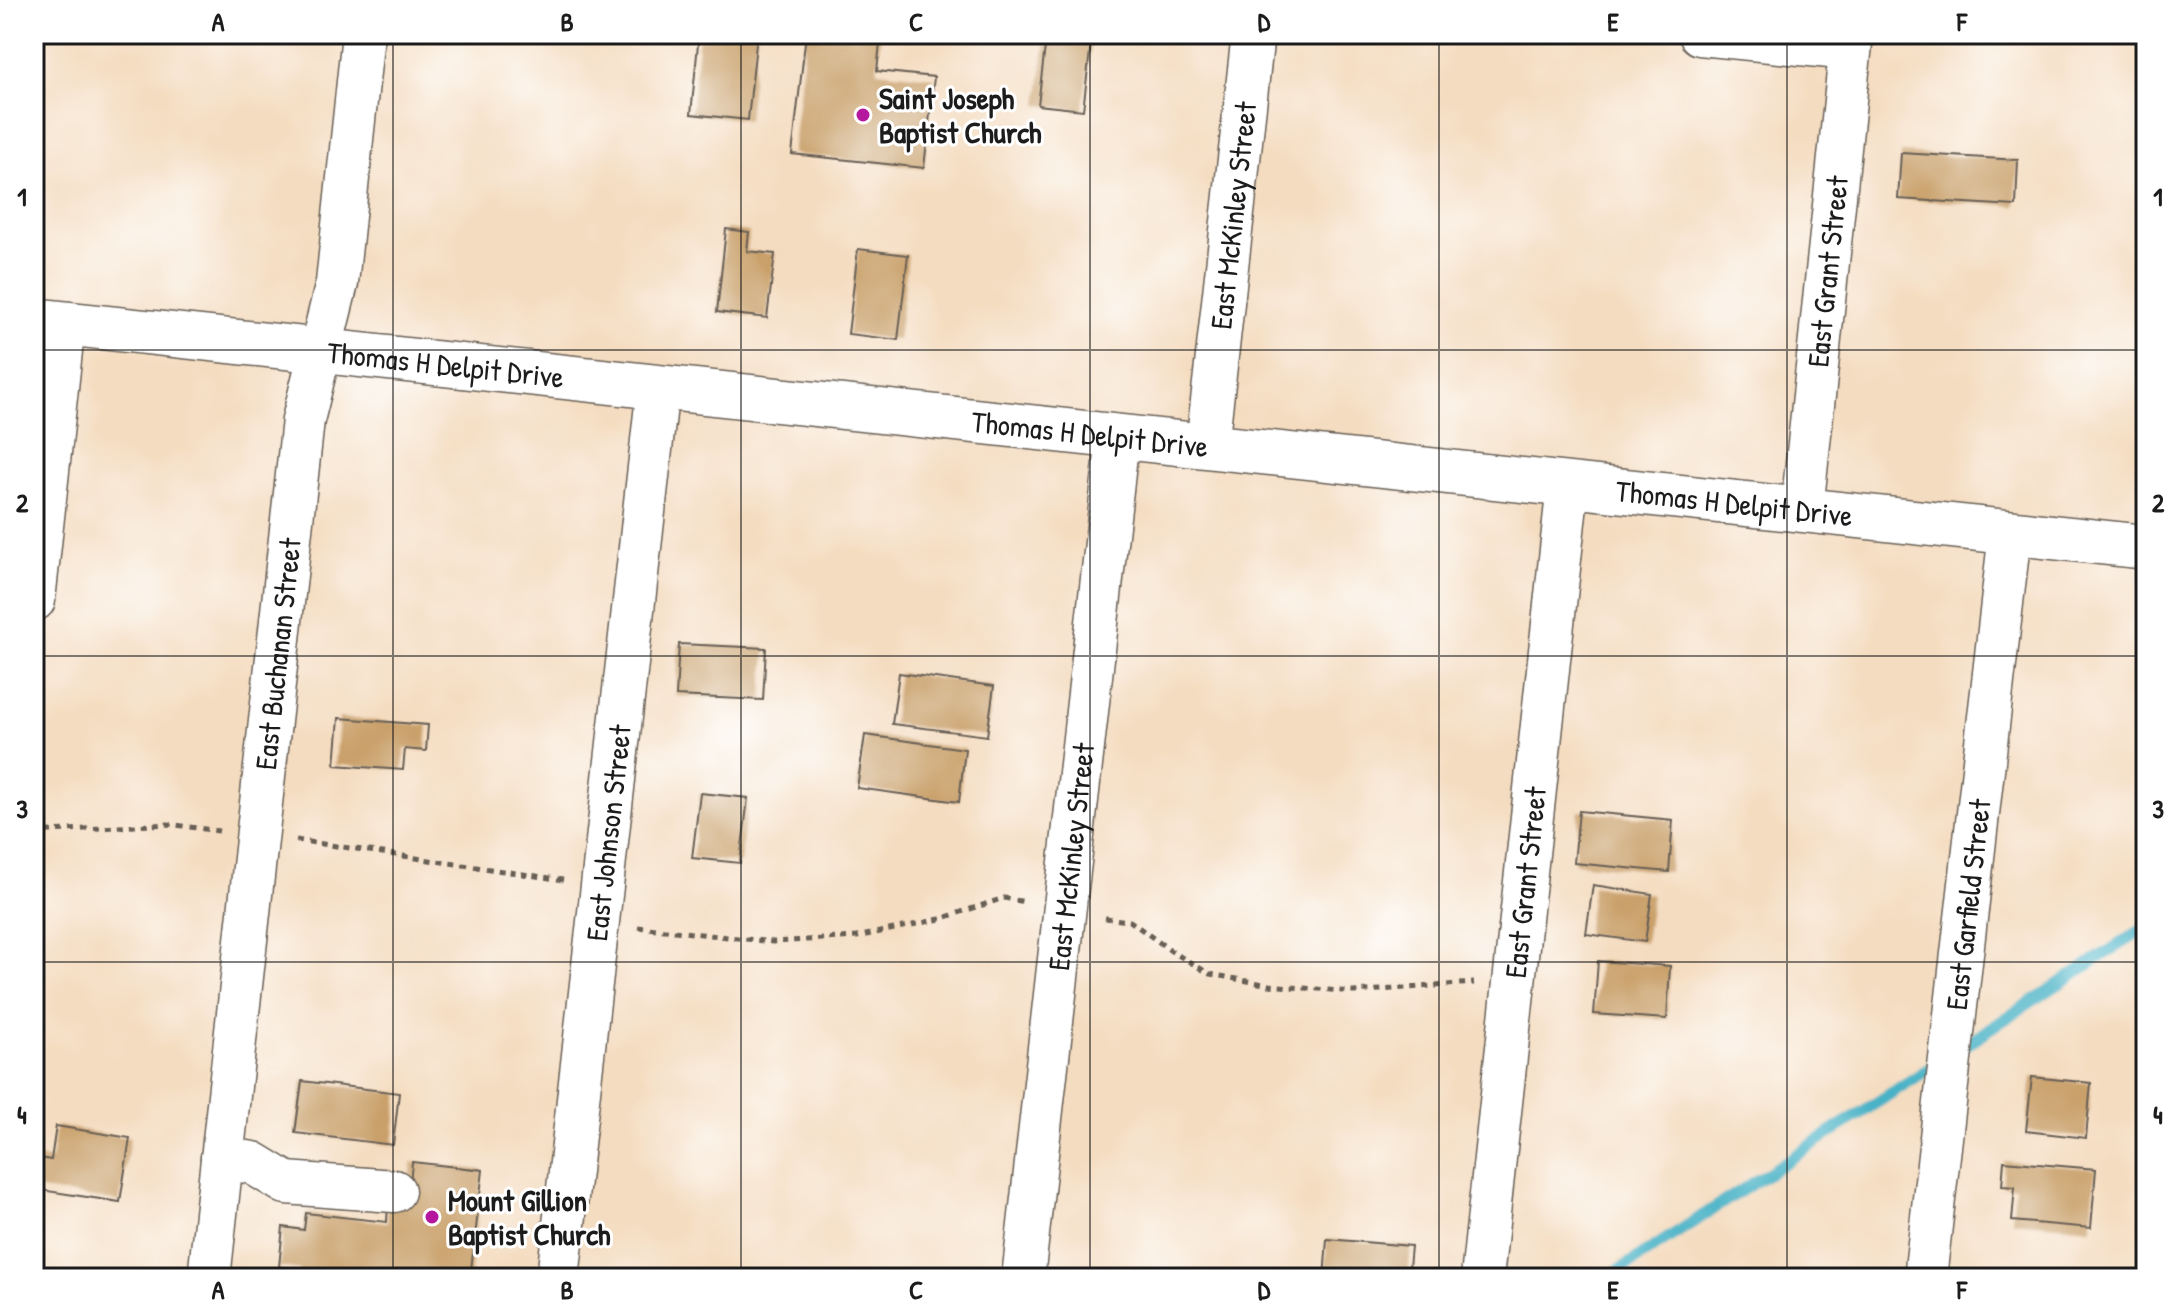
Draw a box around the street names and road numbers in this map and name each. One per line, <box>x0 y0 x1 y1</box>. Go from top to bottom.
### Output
street label: East McKinley Street <box>1200 99 1265 331</box>
street label: East Grant Street <box>1797 173 1857 369</box>
street label: Thomas H Delpit Drive <box>325 332 566 397</box>
street label: Thomas H Delpit Drive <box>970 401 1210 466</box>
street label: Thomas H Delpit Drive <box>1614 470 1855 535</box>
street label: East Buchanan Street <box>245 535 310 772</box>
street label: East Johnson Street <box>576 722 640 943</box>
street label: East McKinley Street <box>1038 740 1103 973</box>
street label: East Grant Street <box>1495 784 1555 980</box>
street label: East Garfield Street <box>1936 796 2000 1012</box>

